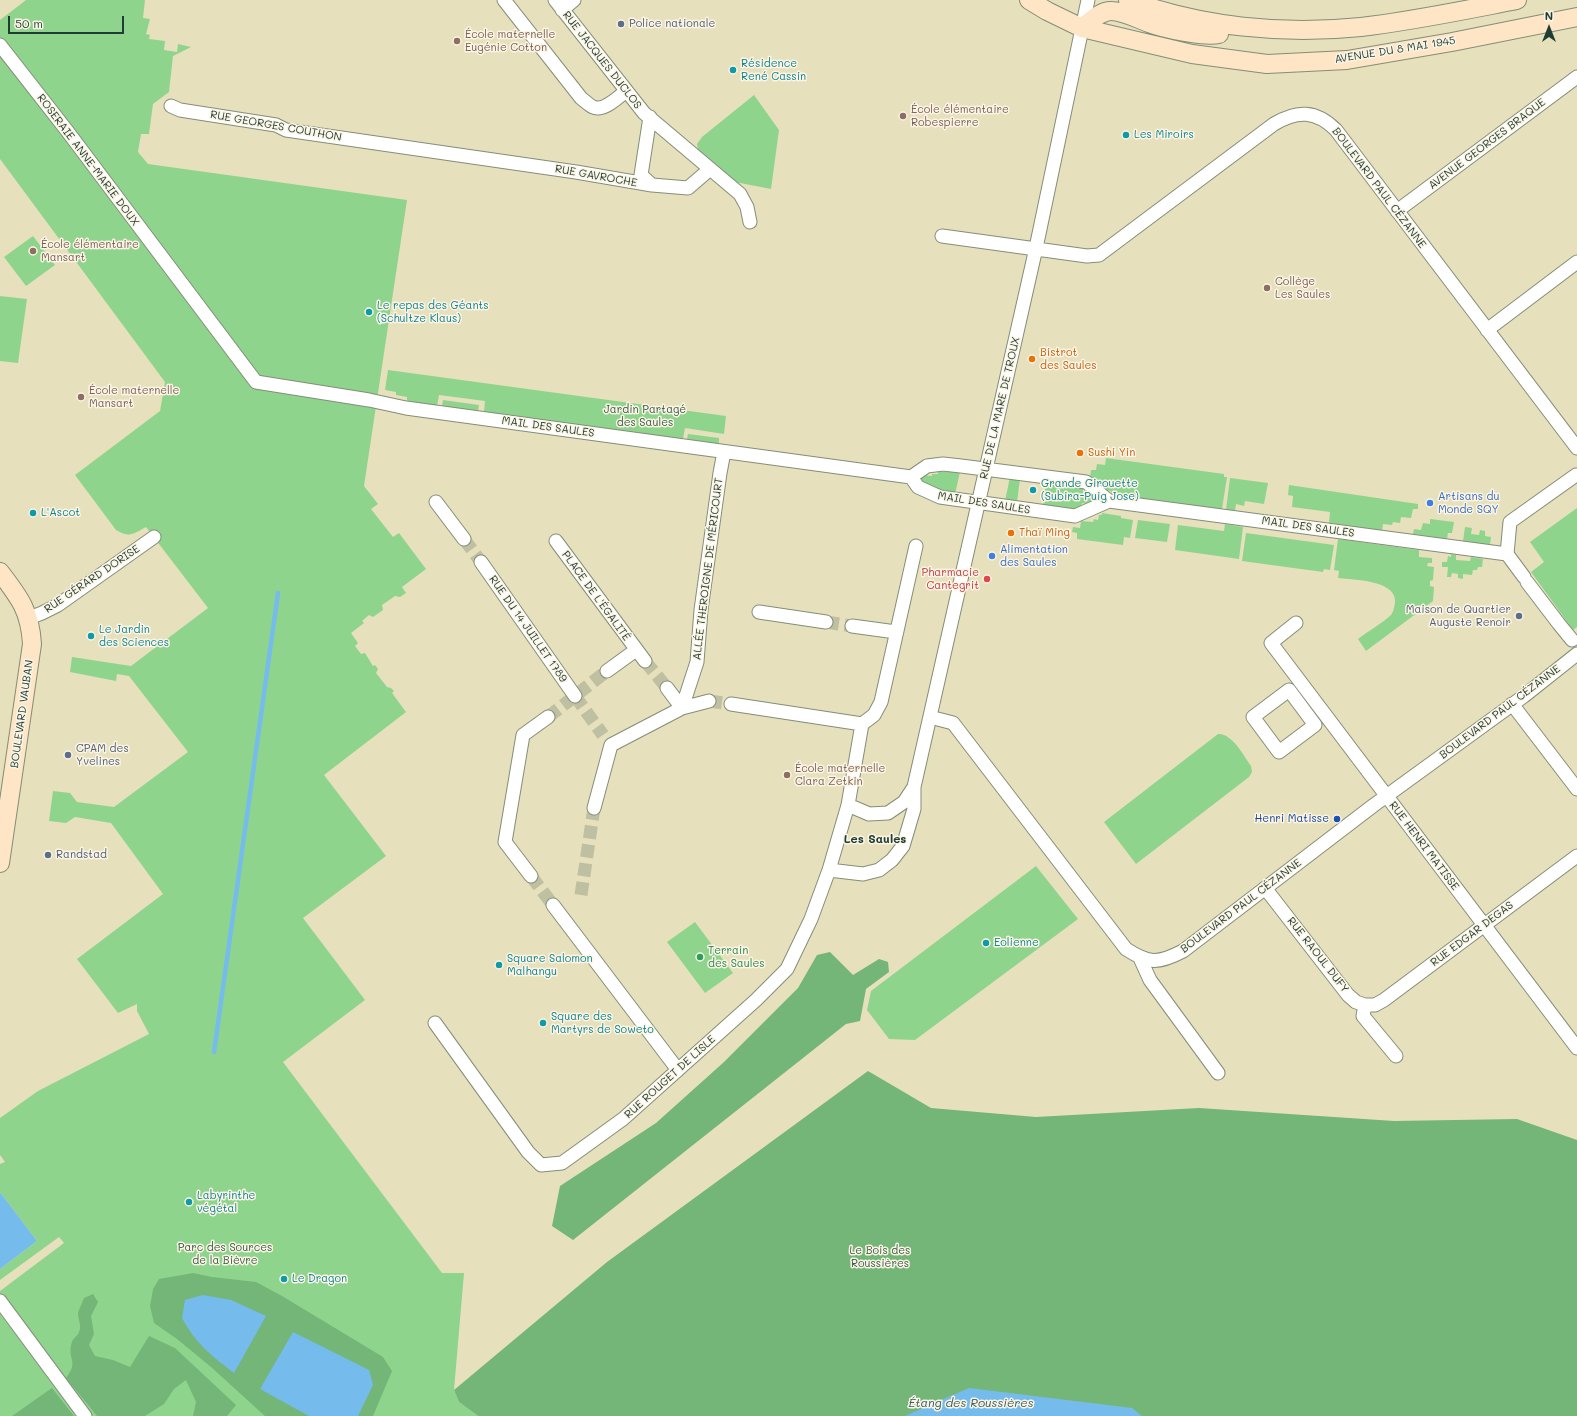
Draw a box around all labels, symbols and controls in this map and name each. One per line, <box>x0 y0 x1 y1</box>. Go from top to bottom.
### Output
scale bar <box>10 8 126 34</box>
street label: RUE JACQUES DUCLOS <box>560 8 644 112</box>
north arrow <box>1529 8 1569 48</box>
text: N <box>1545 8 1553 23</box>
text: 50 m <box>15 15 43 31</box>
place label: Police nationale <box>629 17 715 31</box>
marker: Police nationale <box>616 19 626 29</box>
place label: École maternelle Eugénie Cotton <box>465 28 555 54</box>
street label: AVENUE DU 8 MAI 1945 <box>1334 34 1456 66</box>
marker: École maternelle Eugénie Cotton <box>452 36 462 46</box>
place label: Résidence René Cassin <box>741 57 806 83</box>
marker: Résidence René Cassin <box>728 65 738 75</box>
street label: ROSERAIE ANNE-MARIE DOUX <box>34 92 142 228</box>
street label: AVENUE GEORGES BRAQUE <box>1426 96 1548 192</box>
place label: École élémentaire Robespierre <box>911 103 1009 129</box>
street label: RUE GEORGES COUTHON <box>209 108 343 144</box>
marker: École élémentaire Robespierre <box>898 111 908 121</box>
street label: BOULEVARD PAUL CÉZANNE <box>1329 125 1429 251</box>
place label: Les Miroirs <box>1134 128 1194 142</box>
marker: Les Miroirs <box>1121 130 1131 140</box>
street label: RUE GAVROCHE <box>554 162 638 190</box>
place label: École élémentaire Mansart <box>41 238 139 264</box>
marker: École élémentaire Mansart <box>28 246 38 256</box>
place label: Collège Les Saules <box>1275 275 1330 301</box>
marker: Collège Les Saules <box>1262 283 1272 293</box>
place label: Le repas des Géants (Schultze Klaus) <box>377 299 489 325</box>
marker: Le repas des Géants (Schultze Klaus) <box>364 307 374 317</box>
street label: RUE DE LA MARE DE TROUX <box>977 336 1023 480</box>
place label: Bistrot des Saules <box>1040 346 1097 372</box>
marker: Bistrot des Saules <box>1027 354 1037 364</box>
place label: École maternelle Mansart <box>89 384 179 410</box>
marker: École maternelle Mansart <box>76 392 86 402</box>
park label: Jardin Partagé des Saules <box>604 403 686 429</box>
street label: MAIL DES SAULES <box>501 414 595 440</box>
place label: Sushi Yin <box>1088 446 1135 460</box>
marker: Sushi Yin <box>1075 448 1085 458</box>
street label: ALLÉE THEROIGNE DE MÉRICOURT <box>690 477 726 661</box>
place label: Grande Girouette (Subira-Puig Jose) <box>1041 477 1139 503</box>
marker: Grande Girouette (Subira-Puig Jose) <box>1028 485 1038 495</box>
street label: MAIL DES SAULES <box>937 489 1031 517</box>
place label: Artisans du Monde SQY <box>1438 490 1499 516</box>
marker: Artisans du Monde SQY <box>1425 498 1435 508</box>
place label: L'Ascot <box>41 506 80 520</box>
marker: L'Ascot <box>28 508 38 518</box>
street label: MAIL DES SAULES <box>1261 514 1355 540</box>
place label: Thaï Ming <box>1019 526 1070 540</box>
marker: Thaï Ming <box>1006 528 1016 538</box>
street label: RUE GÉRARD DORISE <box>42 542 142 616</box>
place label: Alimentation des Saules <box>1000 543 1068 569</box>
street label: PLACE DE L'ÉGALITÉ <box>559 549 633 643</box>
marker: Alimentation des Saules <box>987 551 997 561</box>
place label: Pharmacie Cantegrit <box>921 566 979 592</box>
street label: RUE DU 14 JUILLET 1789 <box>486 573 570 685</box>
marker: Pharmacie Cantegrit <box>982 574 992 584</box>
place label: Maison de Quartier Auguste Renoir <box>1406 603 1511 629</box>
marker: Maison de Quartier Auguste Renoir <box>1514 611 1524 621</box>
place label: Le Jardin des Sciences <box>99 623 169 649</box>
marker: Le Jardin des Sciences <box>86 631 96 641</box>
street label: BOULEVARD VAUBAN <box>8 659 36 769</box>
street label: BOULEVARD PAUL CÉZANNE <box>1437 662 1563 762</box>
place label: CPAM des Yvelines <box>76 742 129 768</box>
marker: CPAM des Yvelines <box>63 750 73 760</box>
place label: École maternelle Clara Zetkin <box>795 762 885 788</box>
marker: École maternelle Clara Zetkin <box>782 770 792 780</box>
street label: RUE HENRI MATISSE <box>1386 799 1462 893</box>
place label: Henri Matisse <box>1255 812 1329 826</box>
marker: Henri Matisse <box>1332 814 1342 824</box>
district label: Les Saules <box>844 832 906 846</box>
place label: Randstad <box>56 848 107 862</box>
marker: Randstad <box>43 850 53 860</box>
street label: BOULEVARD PAUL CÉZANNE <box>1178 856 1304 956</box>
street label: RUE EDGAR DEGAS <box>1428 899 1516 969</box>
street label: RUE RAOUL DUFY <box>1284 915 1352 995</box>
place label: Eolienne <box>994 936 1039 950</box>
marker: Eolienne <box>981 938 991 948</box>
place label: Terrain des Saules <box>708 944 765 970</box>
place label: Square Salomon Malhangu <box>507 952 593 978</box>
marker: Terrain des Saules <box>695 952 705 962</box>
marker: Square Salomon Malhangu <box>494 960 504 970</box>
place label: Square des Martyrs de Soweto <box>551 1010 654 1036</box>
marker: Square des Martyrs de Soweto <box>538 1018 548 1028</box>
street label: RUE ROUGET DE LISLE <box>622 1033 718 1121</box>
place label: Labyrinthe végétal <box>197 1189 255 1215</box>
marker: Labyrinthe végétal <box>184 1197 194 1207</box>
park label: Parc des Sources de la Bièvre <box>178 1241 272 1267</box>
park label: Le Bois des Roussières <box>850 1244 910 1270</box>
place label: Le Dragon <box>292 1272 347 1286</box>
marker: Le Dragon <box>279 1274 289 1284</box>
water label: Étang des Roussières <box>908 1396 1034 1410</box>

